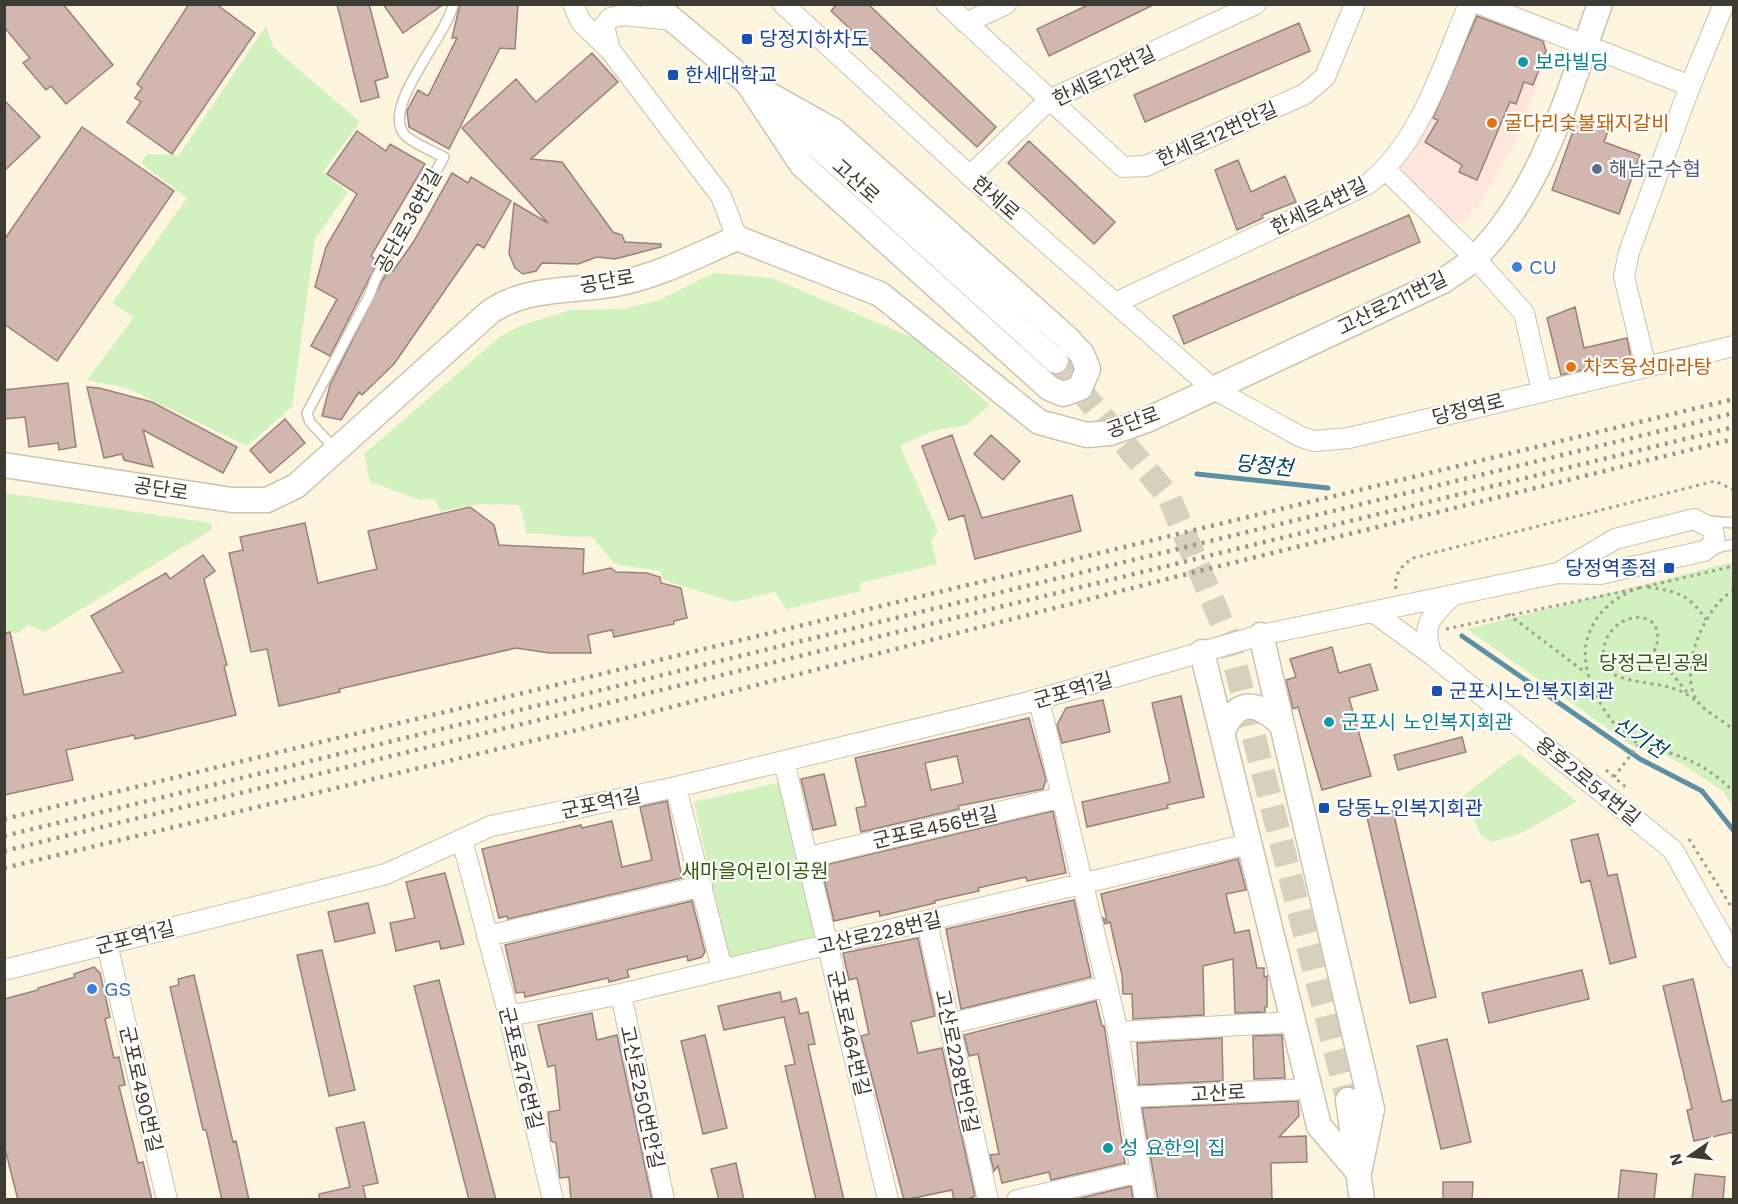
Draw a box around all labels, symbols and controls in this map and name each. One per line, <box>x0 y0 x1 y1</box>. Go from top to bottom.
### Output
place label: 당정지하차도 <box>759 27 869 51</box>
marker: 당정지하차도 <box>740 32 754 46</box>
street label: 한세로12번길 <box>1049 41 1159 111</box>
place label: 보라빌딩 <box>1535 50 1609 74</box>
marker: 보라빌딩 <box>1516 55 1530 69</box>
place label: 한세대학교 <box>685 63 777 87</box>
marker: 한세대학교 <box>666 68 680 82</box>
street label: 한세로12번안길 <box>1153 97 1281 171</box>
place label: 굴다리숯불돼지갈비 <box>1504 111 1670 135</box>
marker: 굴다리숯불돼지갈비 <box>1485 116 1499 130</box>
street label: 고산로 <box>827 154 885 208</box>
place label: 해남군수협 <box>1609 157 1701 181</box>
marker: 해남군수협 <box>1590 162 1604 176</box>
street label: 공단로36번길 <box>369 165 447 277</box>
street label: 한세로 <box>967 171 1025 225</box>
street label: 한세로4번길 <box>1267 172 1371 240</box>
place label: CU <box>1529 255 1557 279</box>
marker: CU <box>1510 260 1524 274</box>
street label: 공단로 <box>578 264 636 298</box>
street label: 고산로211번길 <box>1333 266 1451 340</box>
place label: 차즈융성마라탕 <box>1583 355 1712 379</box>
marker: 차즈융성마라탕 <box>1564 360 1578 374</box>
street label: 당정역로 <box>1429 388 1507 430</box>
street label: 공단로 <box>1103 401 1163 443</box>
water label: 당정천 <box>1234 450 1297 481</box>
street label: 공단로 <box>132 473 190 505</box>
place label: 당정역종점 <box>1565 556 1657 580</box>
marker: 당정역종점 <box>1662 561 1676 575</box>
park label: 당정근린공원 <box>1599 651 1709 675</box>
street label: 군포역1길 <box>1031 667 1115 713</box>
place label: 군포시노인복지회관 <box>1449 679 1615 703</box>
marker: 군포시노인복지회관 <box>1430 684 1444 698</box>
place label: 군포시 노인복지회관 <box>1341 710 1513 734</box>
water label: 신기천 <box>1609 711 1673 764</box>
marker: 군포시 노인복지회관 <box>1322 715 1336 729</box>
street label: 용호2로54번길 <box>1531 732 1645 830</box>
street label: 군포역1길 <box>559 783 643 823</box>
place label: 당동노인복지회관 <box>1336 796 1483 820</box>
street label: 군포로456번길 <box>870 801 1000 853</box>
marker: 당동노인복지회관 <box>1317 801 1331 815</box>
park label: 새마을어린이공원 <box>681 859 829 883</box>
street label: 고산로228번길 <box>814 907 944 959</box>
street label: 군포역1길 <box>93 916 177 958</box>
street label: 군포로464번길 <box>823 968 875 1098</box>
place label: GS <box>104 977 131 1001</box>
marker: GS <box>85 982 99 996</box>
street label: 고산로228번안길 <box>930 987 984 1135</box>
street label: 군포로476번길 <box>494 1004 548 1132</box>
street label: 군포로490번길 <box>115 1023 167 1155</box>
street label: 고산로250번안길 <box>615 1023 669 1171</box>
street label: 고산로 <box>1190 1080 1246 1106</box>
north arrow <box>1660 1126 1720 1186</box>
place label: 성 요한의 집 <box>1120 1136 1226 1160</box>
marker: 성 요한의 집 <box>1101 1141 1115 1155</box>
text: N <box>1665 1151 1687 1168</box>

